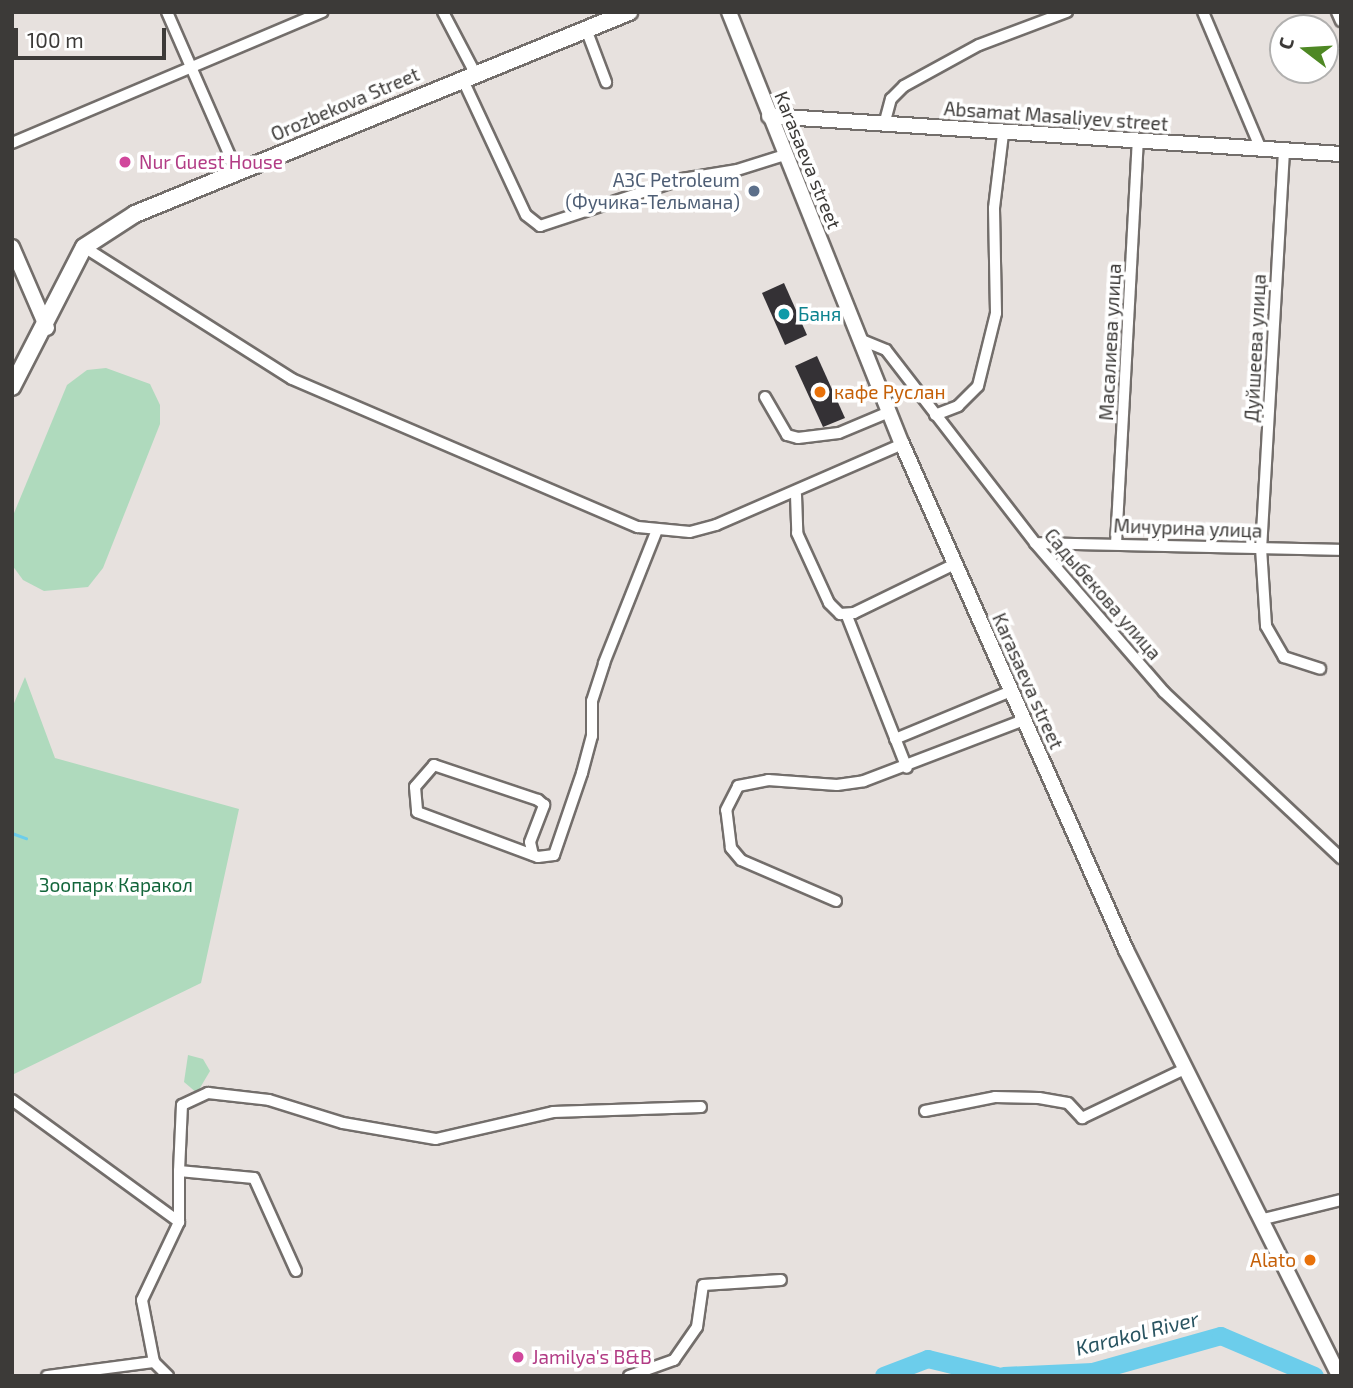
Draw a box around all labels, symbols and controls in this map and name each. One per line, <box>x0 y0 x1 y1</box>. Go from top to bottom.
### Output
scale bar <box>18 14 170 58</box>
north arrow <box>1269 14 1339 84</box>
text: 100 m <box>27 27 84 52</box>
text: С <box>1273 35 1298 52</box>
street label: Orozbekova Street <box>267 62 423 146</box>
street label: Karasaeva street <box>770 88 846 232</box>
street label: Absamat Masaliyev street <box>943 97 1169 135</box>
place label: Nur Guest House <box>139 151 283 173</box>
marker: Nur Guest House <box>117 154 133 170</box>
place label: АЗС Petroleum (Фучика-Тельмана) <box>565 169 740 213</box>
marker: АЗС Petroleum (Фучика-Тельмана) <box>746 183 762 199</box>
street label: Масалиева улица <box>1094 263 1126 421</box>
street label: Дуйшеева улица <box>1240 273 1270 423</box>
place label: Баня <box>798 303 841 325</box>
marker: Баня <box>776 306 792 322</box>
place label: кафе Руслан <box>834 381 946 403</box>
marker: кафе Руслан <box>812 384 828 400</box>
street label: Мичурина улица <box>1113 514 1263 542</box>
street label: Садыбекова улица <box>1040 524 1166 664</box>
street label: Karasaeva street <box>988 609 1068 753</box>
park label: Зоопарк Каракол <box>39 874 193 896</box>
place label: Alato <box>1250 1249 1296 1271</box>
marker: Alato <box>1302 1252 1318 1268</box>
water label: Karakol River <box>1072 1305 1202 1361</box>
place label: Jamilya's B&B <box>532 1346 652 1368</box>
marker: Jamilya's B&B <box>510 1349 526 1365</box>

